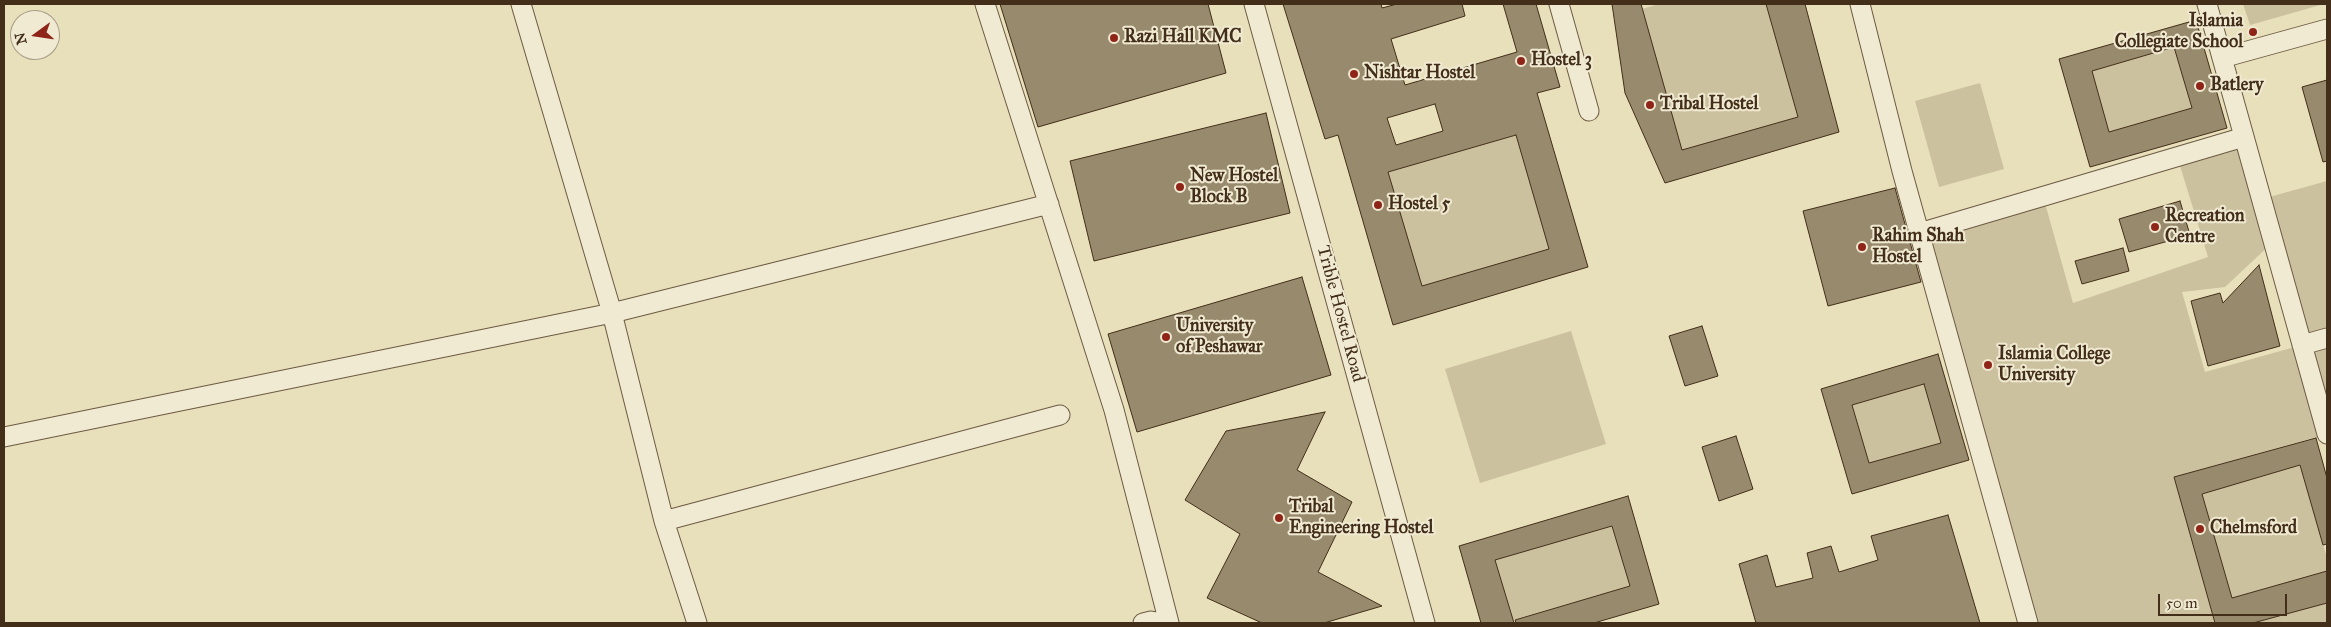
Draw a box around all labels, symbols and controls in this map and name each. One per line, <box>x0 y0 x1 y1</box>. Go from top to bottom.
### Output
north arrow <box>10 10 60 60</box>
place label: Islamia Collegiate School <box>2115 11 2243 54</box>
marker: Islamia Collegiate School <box>2247 26 2259 38</box>
place label: Razi Hall KMC <box>1124 27 1242 49</box>
text: N <box>11 31 31 46</box>
marker: Razi Hall KMC <box>1108 32 1120 44</box>
place label: Hostel 3 <box>1531 50 1592 72</box>
marker: Hostel 3 <box>1515 55 1527 67</box>
place label: Nishtar Hostel <box>1364 63 1475 85</box>
marker: Nishtar Hostel <box>1348 68 1360 80</box>
place label: Batlery <box>2210 75 2263 97</box>
marker: Batlery <box>2194 80 2206 92</box>
place label: Tribal Hostel <box>1660 94 1758 116</box>
marker: Tribal Hostel <box>1644 99 1656 111</box>
place label: New Hostel Block B <box>1190 166 1278 208</box>
marker: New Hostel Block B <box>1174 181 1186 193</box>
place label: Hostel 5 <box>1388 194 1450 216</box>
marker: Hostel 5 <box>1372 199 1384 211</box>
place label: Recreation Centre <box>2165 206 2245 248</box>
marker: Recreation Centre <box>2149 221 2161 233</box>
place label: Rahim Shah Hostel <box>1872 226 1964 268</box>
marker: Rahim Shah Hostel <box>1856 241 1868 253</box>
street label: Trible Hostel Road <box>1311 243 1369 385</box>
place label: University of Peshawar <box>1176 316 1263 358</box>
marker: University of Peshawar <box>1160 331 1172 343</box>
place label: Islamia College University <box>1998 344 2111 386</box>
marker: Islamia College University <box>1982 359 1994 371</box>
place label: Tribal Engineering Hostel <box>1289 497 1433 540</box>
marker: Tribal Engineering Hostel <box>1273 512 1285 524</box>
place label: Chelmsford <box>2210 518 2297 540</box>
marker: Chelmsford <box>2194 523 2206 535</box>
scale bar <box>2161 584 2290 616</box>
text: 50 m <box>2166 594 2198 612</box>

